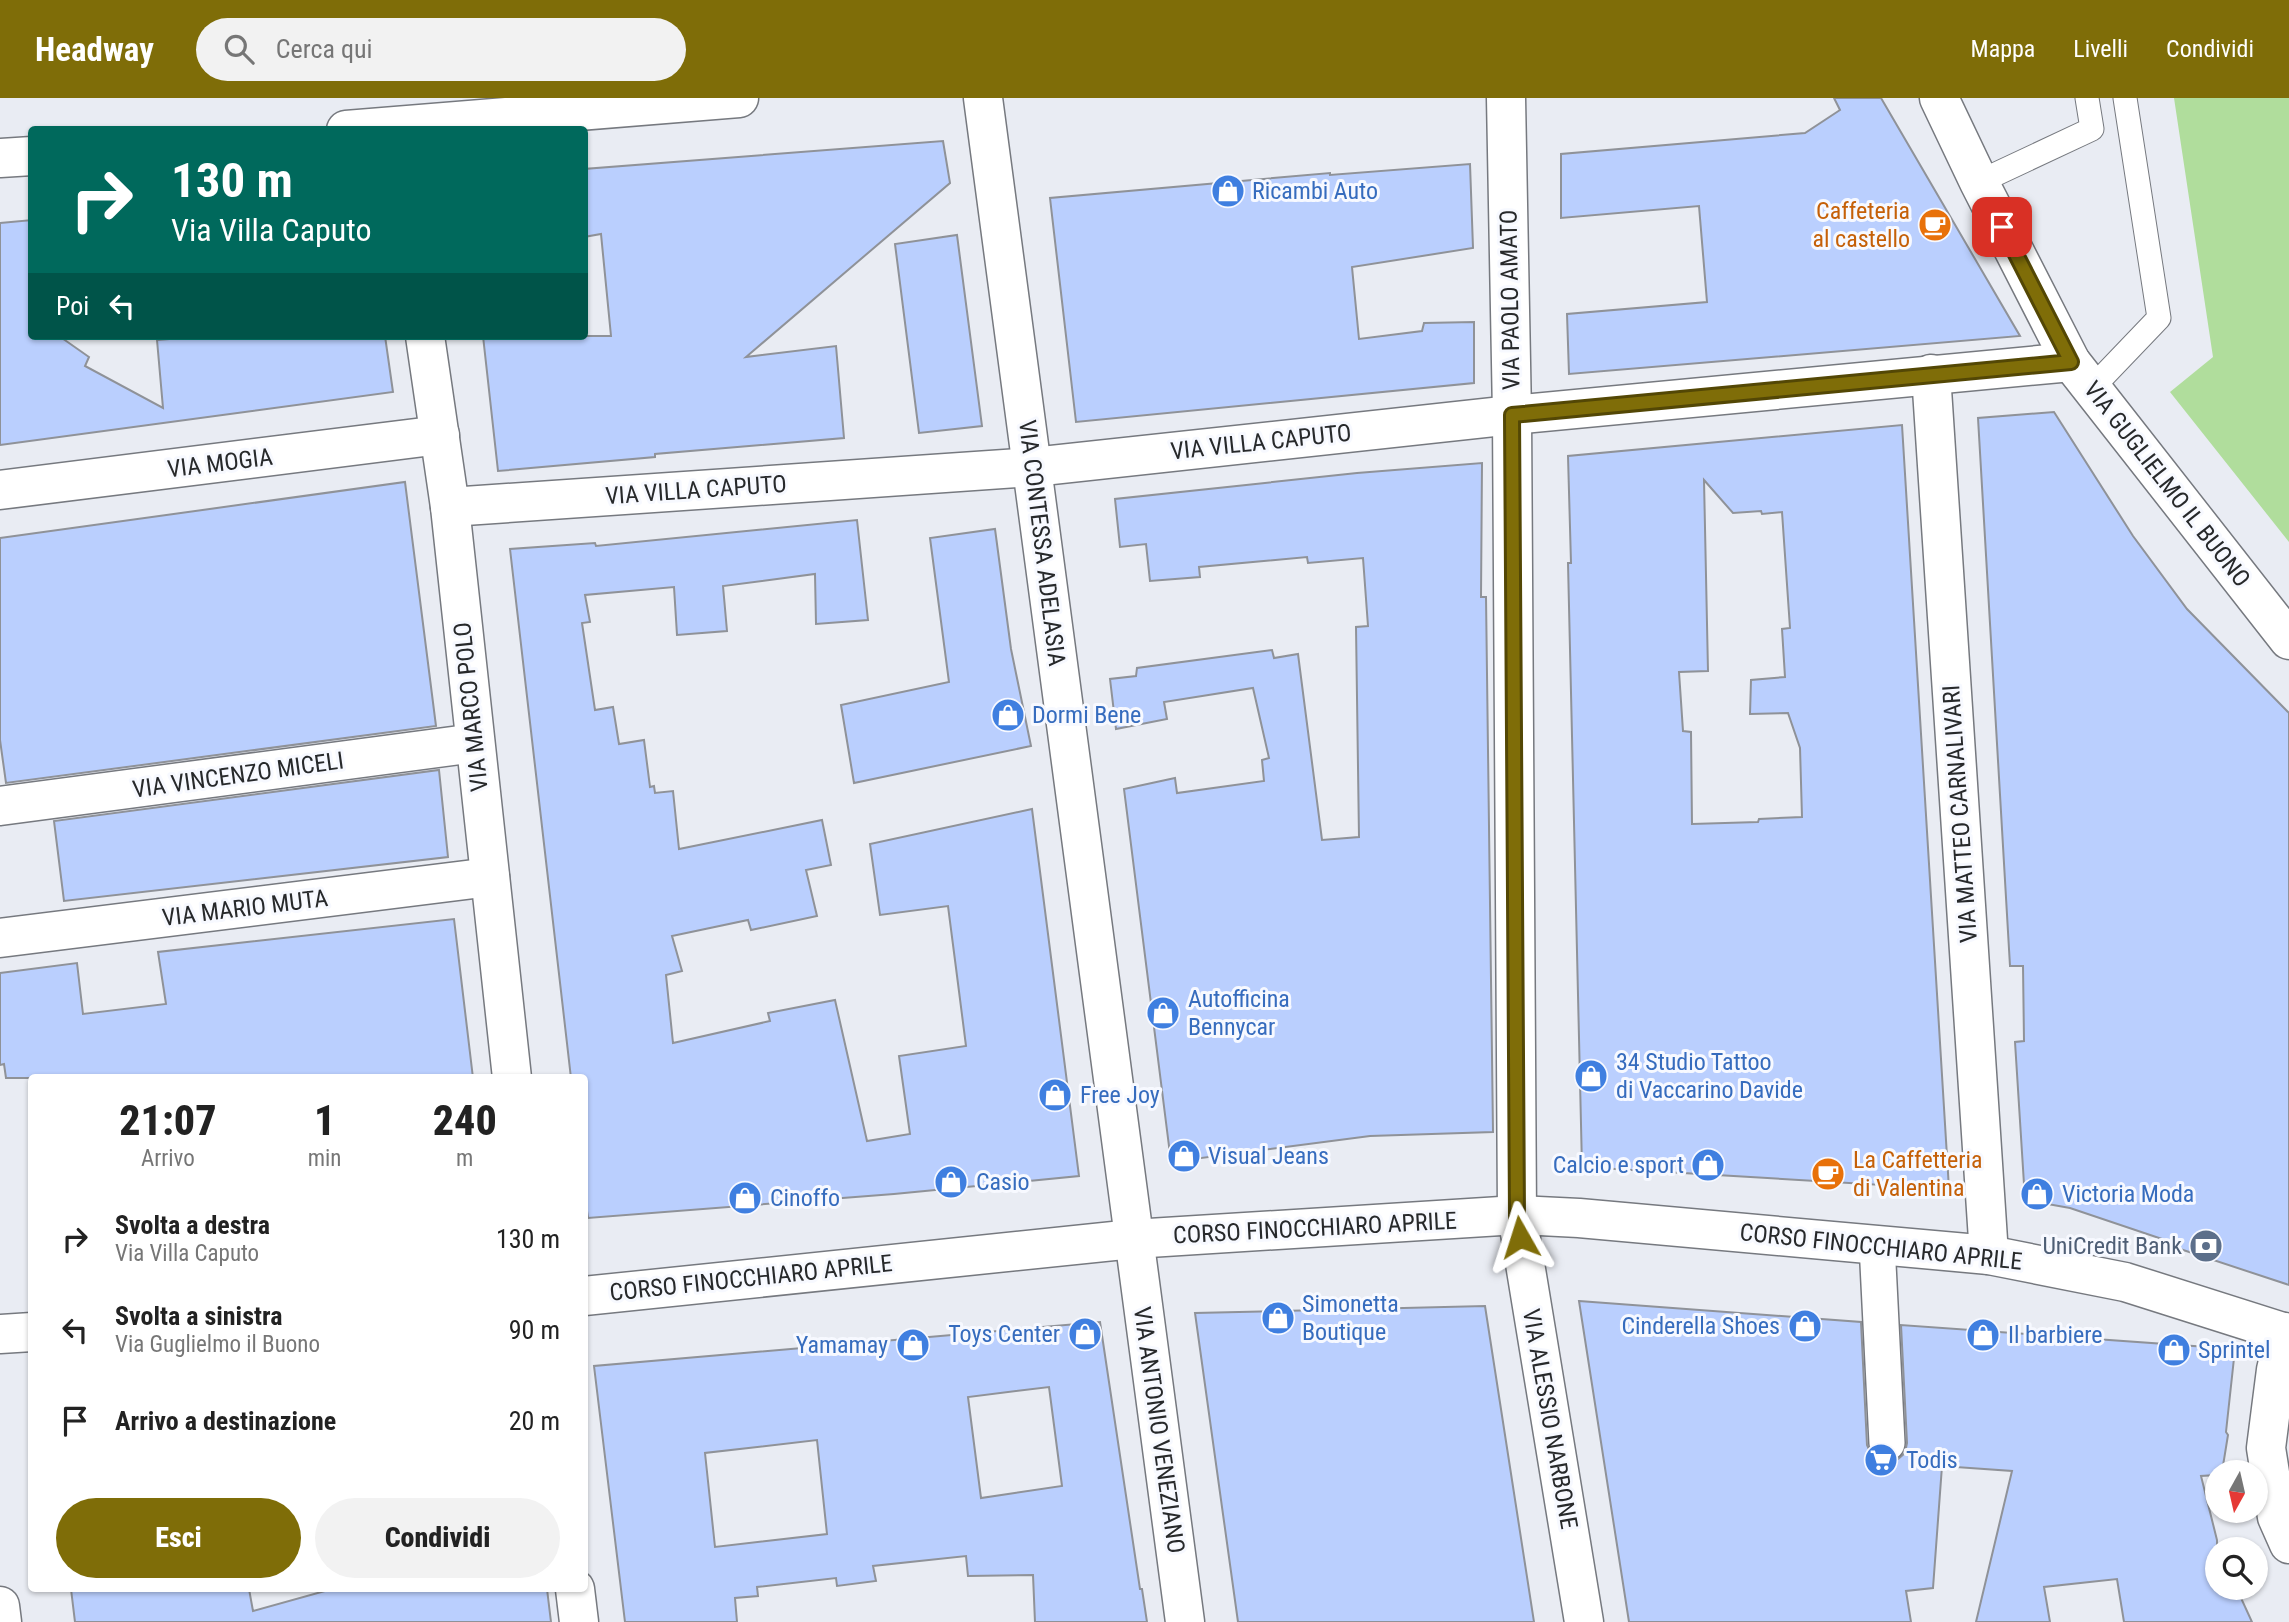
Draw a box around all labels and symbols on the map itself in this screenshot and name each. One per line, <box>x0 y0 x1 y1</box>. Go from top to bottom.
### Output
shop icon: Ricambi Auto <box>1209 172 1247 210</box>
place label: Ricambi Auto <box>1252 177 1378 205</box>
place label: Caffeteria al castello <box>1813 197 1910 253</box>
pin <box>1972 197 2032 257</box>
cafe icon: Caffeteria al castello <box>1916 206 1954 244</box>
street label: VIA PAOLO AMATO <box>1494 210 1526 390</box>
street label: VIA GUGLIELMO IL BUONO <box>2078 376 2256 592</box>
street label: VIA CONTESSA ADELASIA <box>1013 418 1071 668</box>
street label: VIA VILLA CAPUTO <box>1169 419 1353 465</box>
street label: VIA MOGIA <box>166 443 274 483</box>
street label: VIA VILLA CAPUTO <box>604 470 788 510</box>
street label: VIA MARCO POLO <box>448 621 494 793</box>
street label: VIA MATTEO CARNALIVARI <box>1937 684 1983 944</box>
shop icon: Dormi Bene <box>989 696 1027 734</box>
place label: Dormi Bene <box>1032 701 1141 729</box>
street label: VIA VINCENZO MICELI <box>131 746 345 804</box>
street label: VIA MARIO MUTA <box>160 884 330 932</box>
place label: Autofficina Bennycar <box>1188 985 1290 1041</box>
shop icon: Autofficina Bennycar <box>1144 994 1182 1032</box>
place label: 34 Studio Tattoo di Vaccarino Davide <box>1616 1048 1803 1104</box>
shop icon: 34 Studio Tattoo di Vaccarino Davide <box>1572 1057 1610 1095</box>
shop icon: Free Joy <box>1036 1076 1074 1114</box>
place label: Free Joy <box>1080 1081 1160 1109</box>
shop icon: Visual Jeans <box>1165 1137 1203 1175</box>
place label: Visual Jeans <box>1208 1142 1329 1170</box>
shop icon: Calcio e sport <box>1689 1146 1727 1184</box>
place label: La Caffetteria di Valentina <box>1853 1146 1982 1202</box>
place label: Calcio e sport <box>1553 1151 1684 1179</box>
cafe icon: La Caffetteria di Valentina <box>1809 1155 1847 1193</box>
shop icon: Casio <box>932 1163 970 1201</box>
place label: Casio <box>976 1168 1030 1196</box>
shop icon: Victoria Moda <box>2018 1175 2056 1213</box>
shop icon: Cinoffo <box>726 1179 764 1217</box>
place label: Victoria Moda <box>2062 1180 2194 1208</box>
place label: Cinoffo <box>770 1184 840 1212</box>
position arrow <box>1483 1200 1557 1274</box>
street label: CORSO FINOCCHIARO APRILE <box>1172 1207 1458 1249</box>
street label: CORSO FINOCCHIARO APRILE <box>1738 1218 2024 1276</box>
bank icon: UniCredit Bank <box>2187 1227 2225 1265</box>
place label: UniCredit Bank <box>2042 1232 2182 1260</box>
street label: CORSO FINOCCHIARO APRILE <box>608 1249 894 1307</box>
place label: Simonetta Boutique <box>1302 1290 1399 1346</box>
shop icon: Simonetta Boutique <box>1259 1299 1297 1337</box>
street label: VIA ANTONIO VENEZIANO <box>1128 1305 1190 1555</box>
street label: VIA ALESSIO NARBONE <box>1517 1307 1583 1531</box>
shop icon: Cinderella Shoes <box>1786 1307 1824 1345</box>
place label: Cinderella Shoes <box>1621 1312 1780 1340</box>
shop icon: Toys Center <box>1066 1315 1104 1353</box>
shop icon: Il barbiere <box>1964 1316 2002 1354</box>
place label: Toys Center <box>948 1320 1060 1348</box>
place label: Il barbiere <box>2008 1321 2103 1349</box>
shop icon: Yamamay <box>894 1326 932 1364</box>
place label: Yamamay <box>796 1331 888 1359</box>
shop icon: Sprintel <box>2155 1331 2193 1369</box>
place label: Sprintel <box>2198 1336 2271 1364</box>
supermarket icon: Todis <box>1862 1441 1900 1479</box>
place label: Todis <box>1906 1446 1958 1474</box>
north arrow <box>2205 1460 2268 1522</box>

